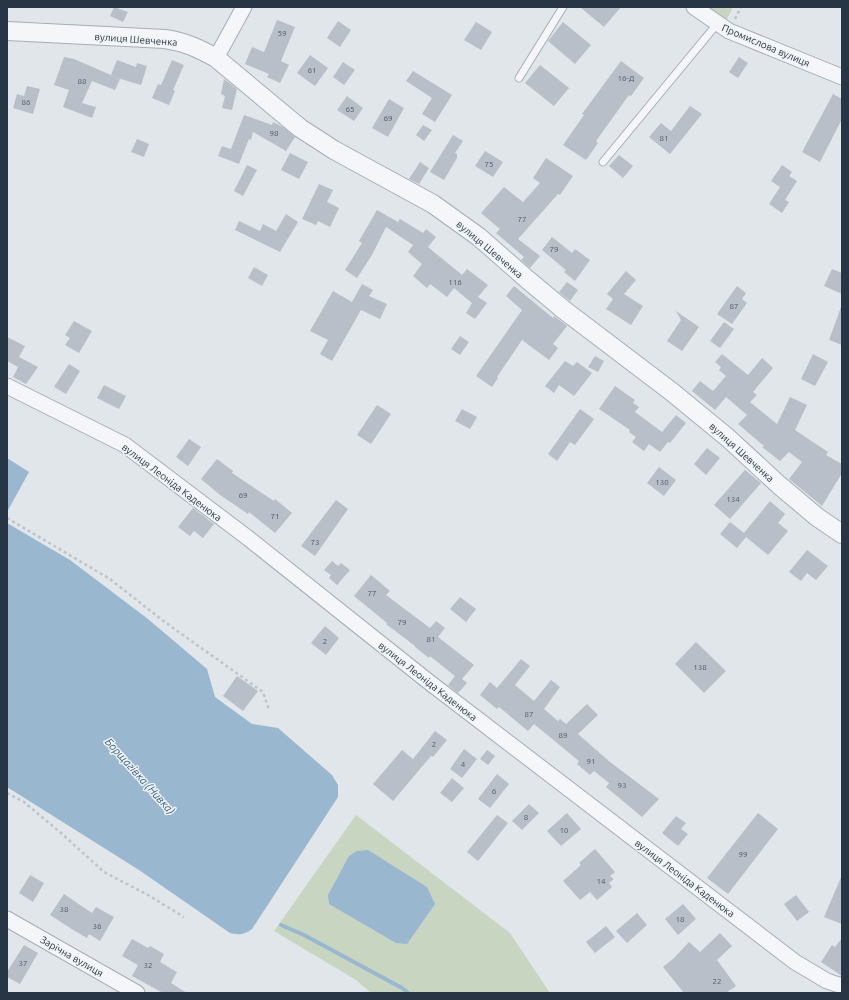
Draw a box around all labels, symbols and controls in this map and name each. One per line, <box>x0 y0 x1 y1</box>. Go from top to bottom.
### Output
street label: Промислова вулиця <box>720 22 811 69</box>
house number: 59 <box>277 29 287 38</box>
street label: вулиця Шевченка <box>94 31 178 48</box>
house number: 61 <box>307 66 317 75</box>
house number: 16-Д <box>618 74 635 83</box>
house number: 88 <box>77 77 87 86</box>
house number: 86 <box>21 98 31 107</box>
house number: 65 <box>345 105 355 114</box>
house number: 69 <box>383 114 393 123</box>
house number: 98 <box>269 129 279 138</box>
house number: 81 <box>659 134 669 143</box>
house number: 75 <box>484 160 494 169</box>
house number: 77 <box>517 215 527 224</box>
street label: вулиця Шевченка <box>454 218 525 280</box>
house number: 79 <box>549 245 559 254</box>
house number: 116 <box>448 278 462 287</box>
house number: 87 <box>729 302 739 311</box>
street label: вулиця Шевченка <box>707 420 776 484</box>
street label: вулиця Леоніда Каденюка <box>120 441 224 523</box>
house number: 130 <box>655 478 669 487</box>
house number: 69 <box>238 491 248 500</box>
house number: 134 <box>726 495 740 504</box>
house number: 71 <box>270 512 280 521</box>
house number: 73 <box>310 538 320 547</box>
house number: 77 <box>367 589 377 598</box>
house number: 79 <box>397 618 407 627</box>
house number: 81 <box>426 635 436 644</box>
house number: 2 <box>323 637 327 646</box>
street label: вулиця Леоніда Каденюка <box>376 640 479 723</box>
house number: 138 <box>693 663 707 672</box>
house number: 87 <box>524 710 534 719</box>
house number: 89 <box>558 731 568 740</box>
water label: Борщагівка (Нивка) <box>102 735 177 817</box>
house number: 2 <box>432 740 436 749</box>
house number: 91 <box>586 757 596 766</box>
house number: 4 <box>461 760 466 769</box>
house number: 93 <box>617 781 627 790</box>
house number: 6 <box>492 787 497 796</box>
house number: 8 <box>524 813 529 822</box>
house number: 10 <box>559 826 569 835</box>
street label: вулиця Леоніда Каденюка <box>633 837 737 919</box>
house number: 99 <box>738 850 748 859</box>
house number: 14 <box>596 877 606 886</box>
house number: 38 <box>59 905 69 914</box>
house number: 18 <box>675 915 685 924</box>
house number: 36 <box>92 922 102 931</box>
street label: Зарічна вулиця <box>38 934 105 979</box>
house number: 37 <box>18 959 28 968</box>
house number: 32 <box>143 961 153 970</box>
house number: 22 <box>712 977 722 986</box>

